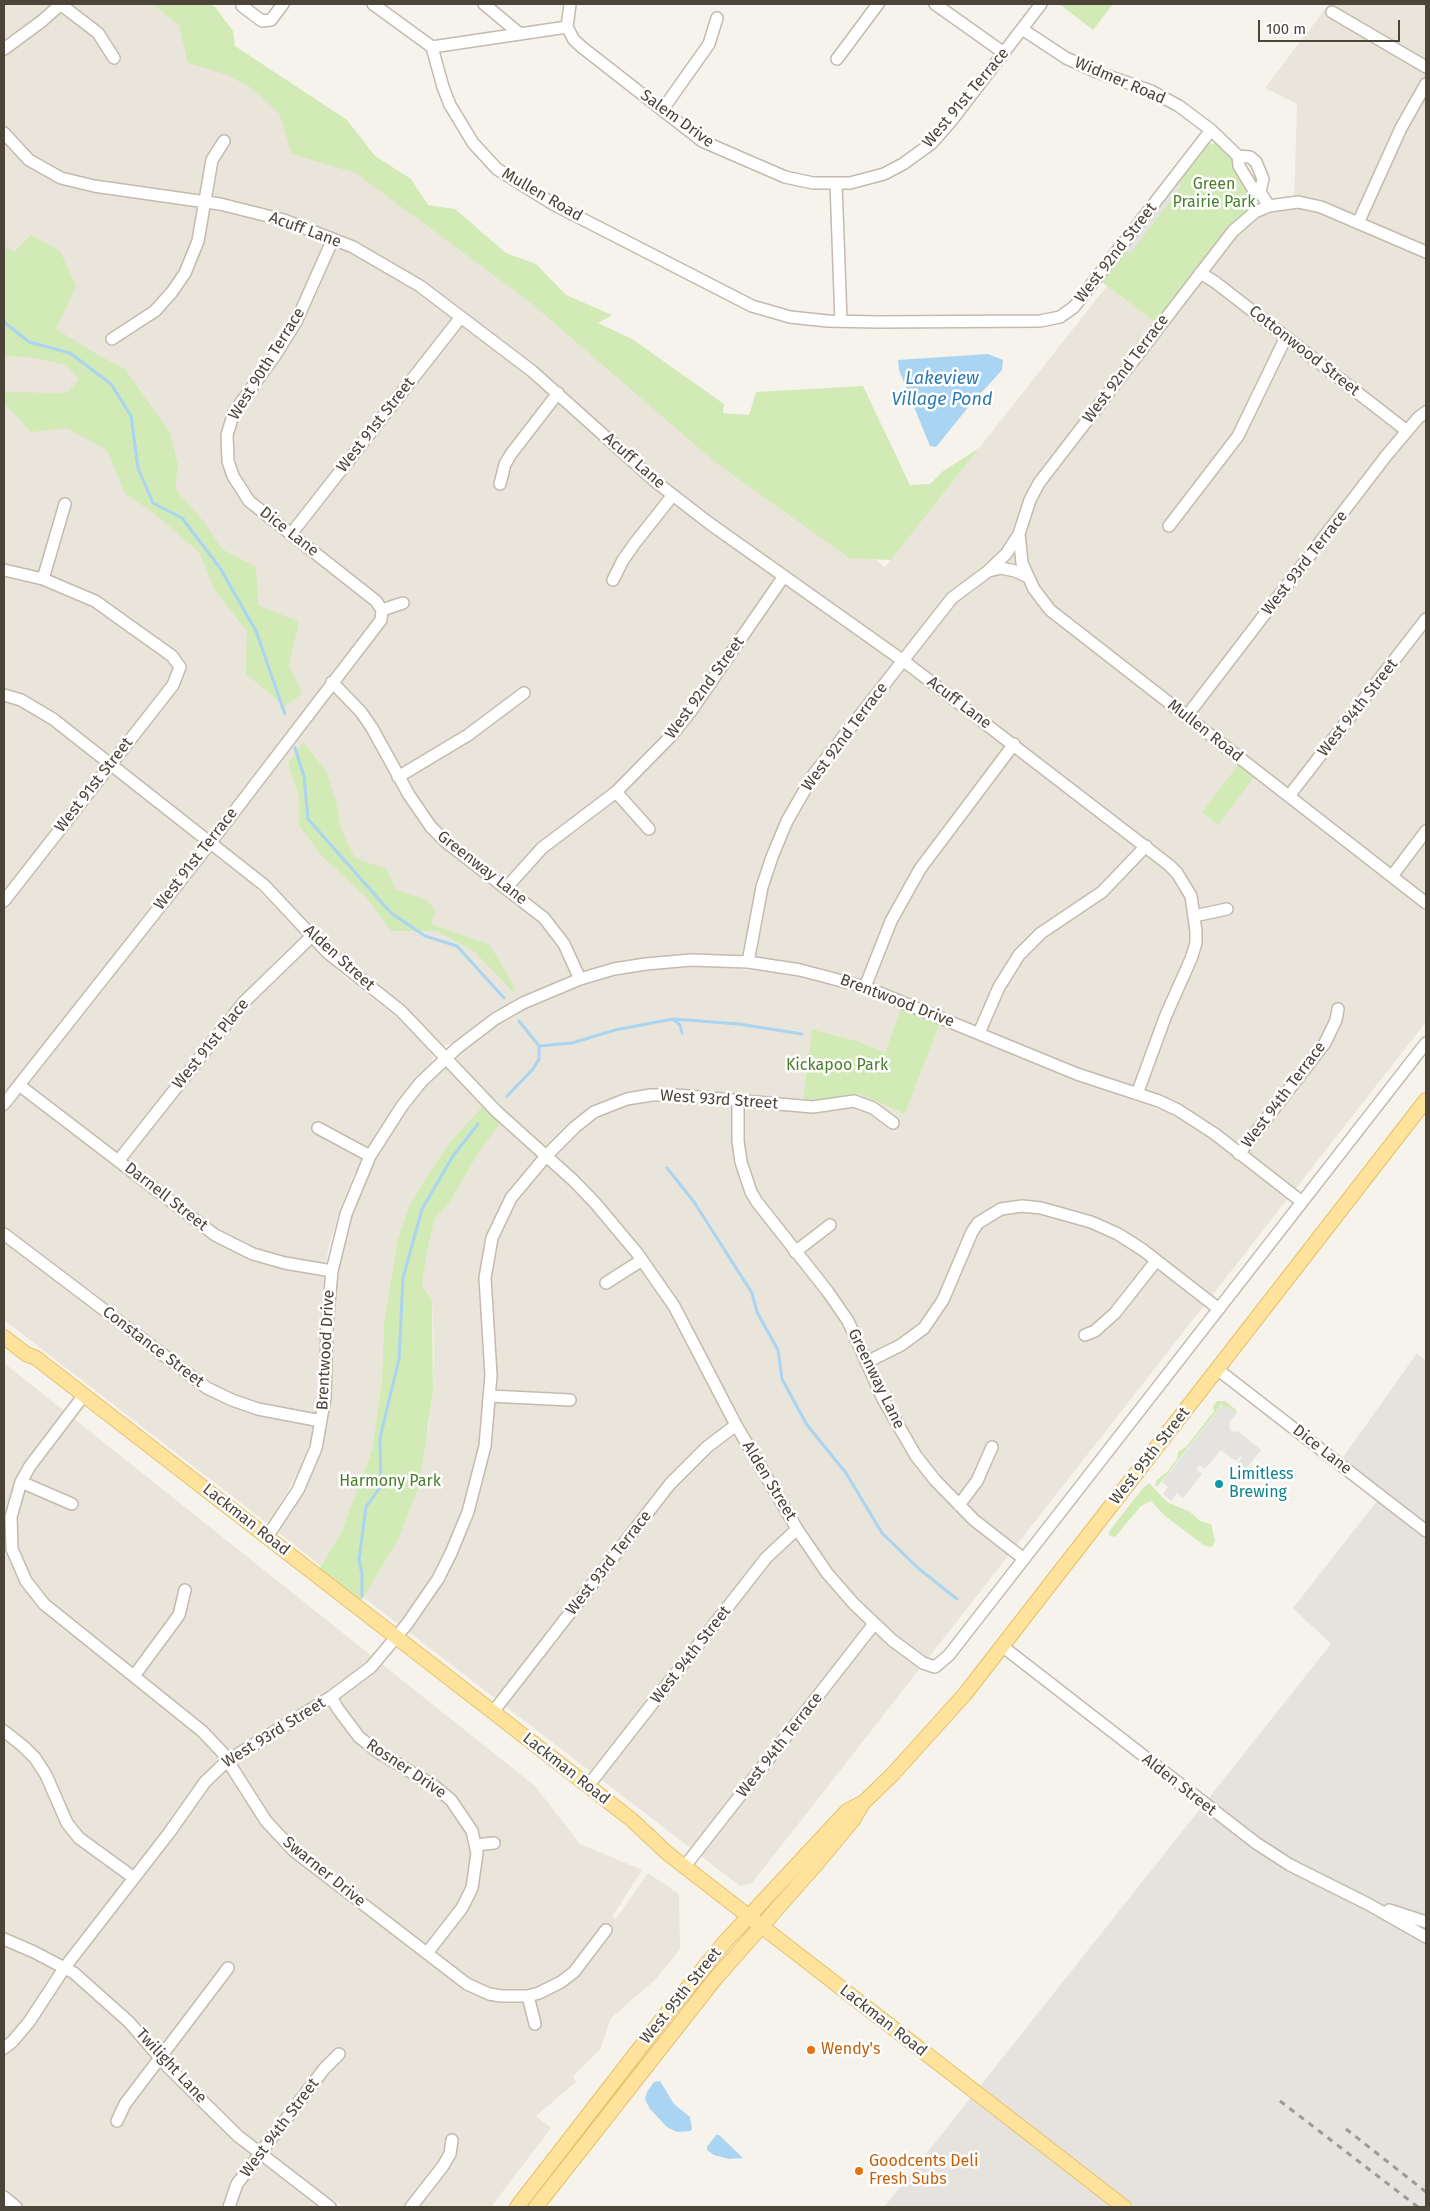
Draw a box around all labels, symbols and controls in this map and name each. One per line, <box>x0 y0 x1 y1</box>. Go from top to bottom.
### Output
scale bar <box>1260 10 1402 42</box>
text: 100 m <box>1266 20 1306 38</box>
street label: West 91st Terrace <box>919 44 1013 152</box>
street label: Widmer Road <box>1072 53 1168 109</box>
street label: Salem Drive <box>637 86 717 152</box>
street label: Mullen Road <box>498 164 586 226</box>
park label: Green Prairie Park <box>1173 175 1255 213</box>
street label: West 92nd Street <box>1071 199 1161 307</box>
street label: Acuff Lane <box>266 208 344 252</box>
street label: Cottonwood Street <box>1245 302 1363 400</box>
street label: West 90th Terrace <box>225 304 309 424</box>
street label: West 92nd Terrace <box>1079 311 1173 427</box>
water label: Lakeview Village Pond <box>891 368 993 410</box>
street label: West 91st Street <box>333 374 419 476</box>
street label: Acuff Lane <box>599 429 669 493</box>
street label: Dice Lane <box>256 503 322 561</box>
street label: West 93rd Terrace <box>1258 507 1352 619</box>
street label: West 92nd Street <box>661 633 749 743</box>
street label: West 94th Street <box>1314 655 1402 761</box>
street label: Acuff Lane <box>923 673 995 733</box>
street label: West 92nd Terrace <box>798 679 892 795</box>
street label: Mullen Road <box>1164 696 1246 766</box>
street label: West 91st Street <box>51 734 137 836</box>
street label: West 91st Terrace <box>150 804 242 914</box>
street label: Greenway Lane <box>433 827 531 909</box>
street label: Alden Street <box>299 921 379 995</box>
street label: Brentwood Drive <box>837 970 957 1032</box>
street label: West 91st Place <box>169 995 253 1093</box>
street label: West 94th Terrace <box>1238 1038 1330 1152</box>
park label: Kickapoo Park <box>786 1056 888 1076</box>
street label: West 93rd Street <box>659 1086 779 1114</box>
street label: Darnell Street <box>121 1159 211 1235</box>
street label: Brentwood Drive <box>313 1289 339 1411</box>
street label: Constance Street <box>98 1303 208 1391</box>
street label: Greenway Lane <box>843 1326 909 1432</box>
street label: West 95th Street <box>1106 1403 1194 1509</box>
street label: Dice Lane <box>1289 1421 1355 1479</box>
street label: Alden Street <box>738 1438 800 1524</box>
place label: Limitless Brewing <box>1229 1465 1293 1503</box>
park label: Harmony Park <box>339 1472 441 1492</box>
marker: Limitless Brewing <box>1213 1478 1225 1490</box>
street label: Lackman Road <box>199 1480 293 1560</box>
street label: West 93rd Terrace <box>562 1507 656 1619</box>
street label: West 94th Street <box>647 1602 735 1708</box>
street label: West 94th Terrace <box>733 1689 827 1801</box>
street label: West 93rd Street <box>219 1694 329 1772</box>
street label: Lackman Road <box>519 1729 613 1809</box>
street label: Rosner Drive <box>362 1735 450 1803</box>
street label: Alden Street <box>1138 1750 1220 1820</box>
street label: Swarner Drive <box>279 1833 369 1911</box>
street label: West 95th Street <box>636 1944 726 2048</box>
street label: Lackman Road <box>836 1981 930 2061</box>
street label: Twilight Lane <box>131 2025 211 2107</box>
place label: Wendy's <box>821 2040 880 2060</box>
marker: Wendy's <box>805 2044 817 2056</box>
street label: West 94th Street <box>237 2075 323 2181</box>
place label: Goodcents Deli Fresh Subs <box>869 2152 978 2190</box>
marker: Goodcents Deli Fresh Subs <box>853 2165 865 2177</box>

